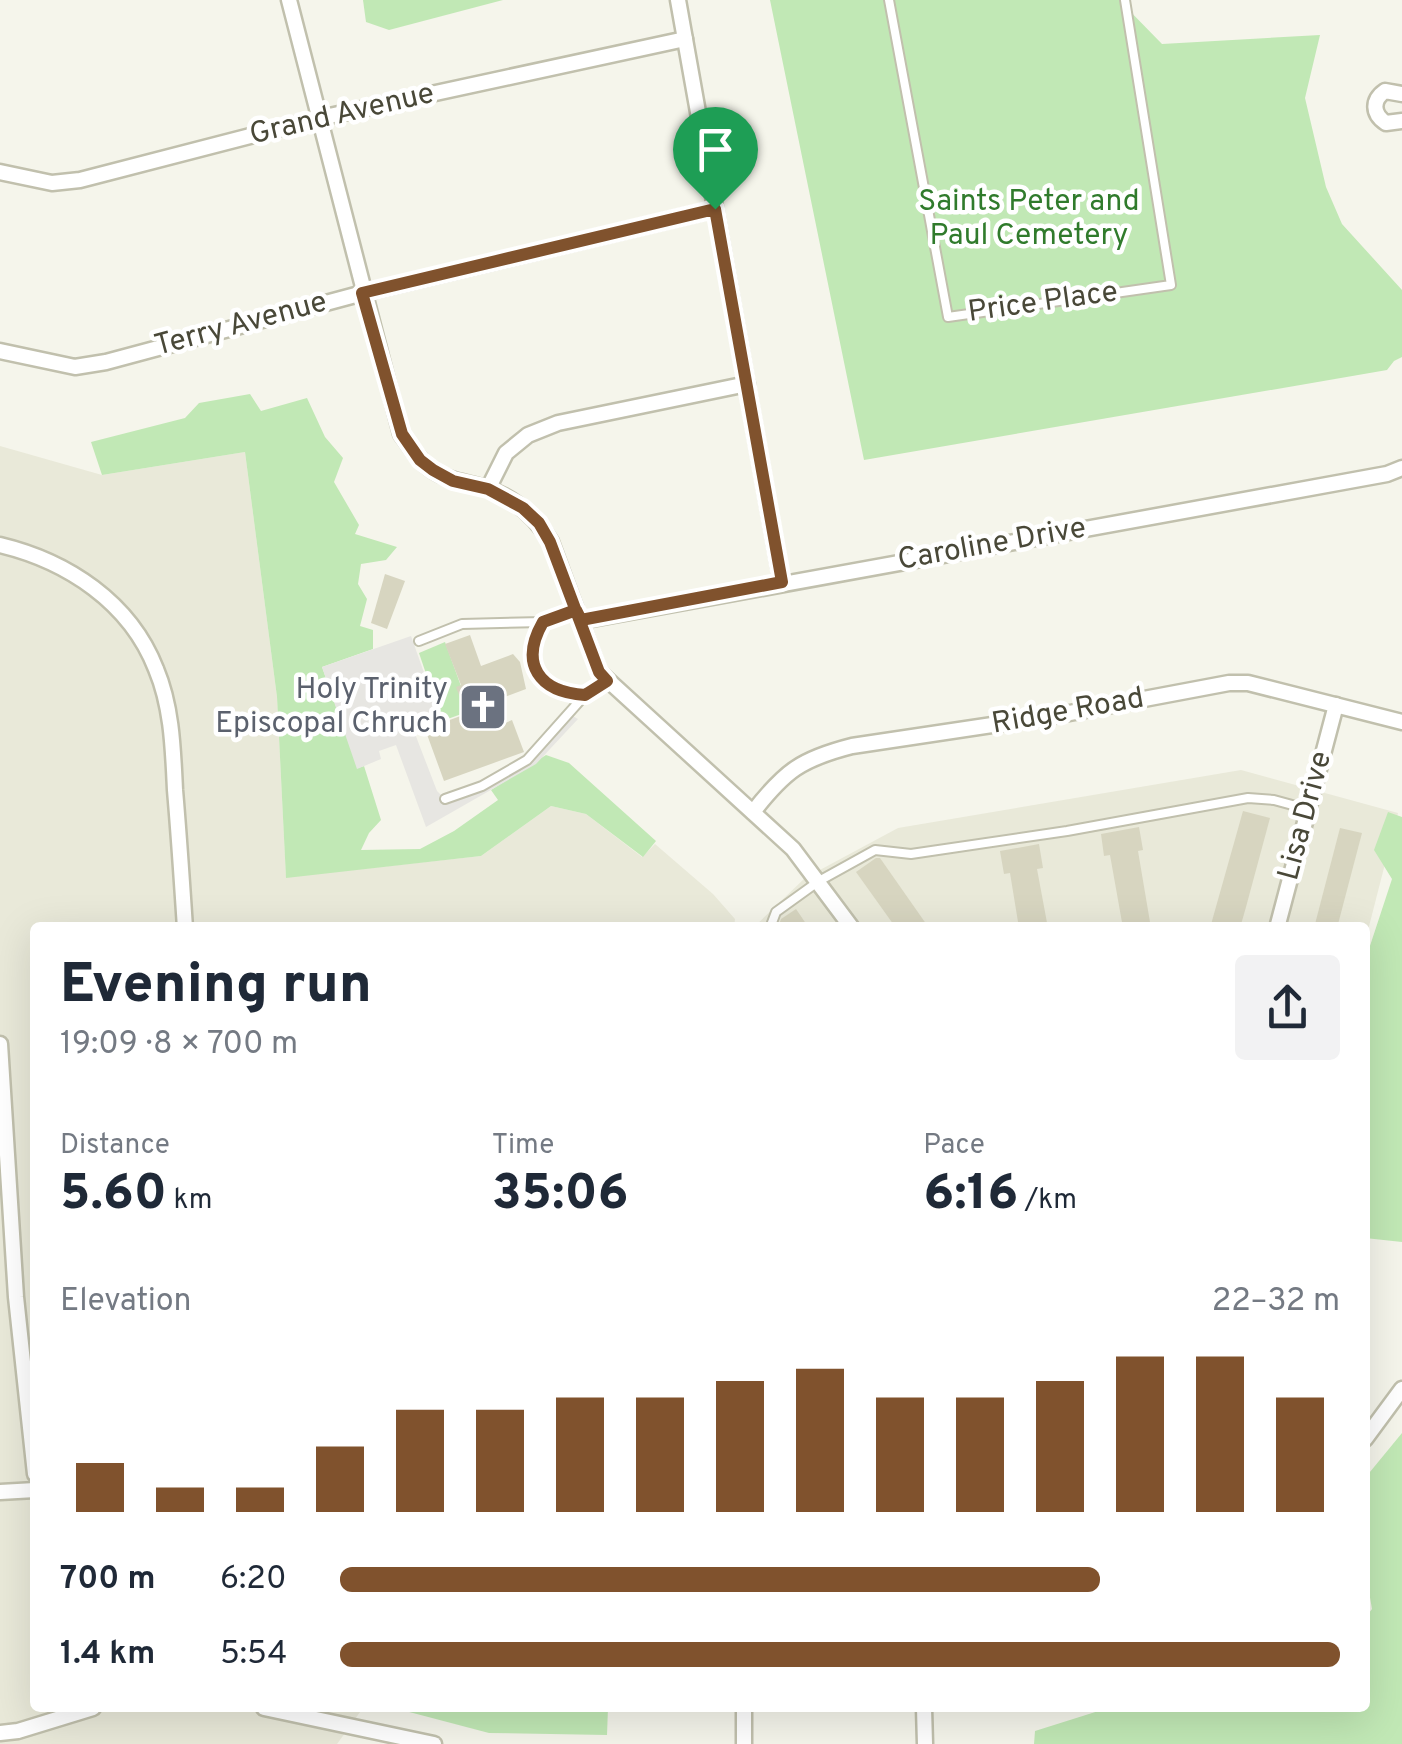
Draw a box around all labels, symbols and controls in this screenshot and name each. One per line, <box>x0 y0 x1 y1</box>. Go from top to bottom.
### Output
street label: Grand Avenue <box>246 76 438 154</box>
pin <box>673 107 758 210</box>
icon: arrive <box>688 122 743 177</box>
park label: Saints Peter and Paul Cemetery <box>918 184 1140 255</box>
street label: Price Place <box>966 274 1120 332</box>
street label: Terry Avenue <box>151 284 331 366</box>
street label: Caroline Drive <box>895 510 1089 580</box>
place label: Holy Trinity Episcopal Chruch <box>215 672 448 743</box>
street label: Ridge Road <box>989 680 1147 744</box>
church icon: Holy Trinity Episcopal Chruch <box>457 681 509 733</box>
street label: Lisa Drive <box>1271 747 1341 885</box>
text: Evening run <box>60 952 372 1022</box>
button: share <box>1235 955 1340 1060</box>
text: 19:09 · 8 × 700 m <box>60 1025 298 1065</box>
text: Distance <box>60 1128 170 1164</box>
text: Time <box>492 1128 554 1164</box>
text: Pace <box>923 1128 985 1164</box>
text: 5.60 <box>60 1164 167 1227</box>
text: 35:06 <box>492 1164 629 1227</box>
text: 6:16 <box>923 1164 1018 1227</box>
text: km <box>167 1183 212 1219</box>
text: /km <box>1018 1183 1077 1219</box>
text: Elevation <box>60 1282 192 1322</box>
text: 22–32 m <box>1212 1282 1340 1322</box>
text: 700 m <box>60 1560 155 1600</box>
text: 6:20 <box>220 1560 286 1600</box>
text: 1.4 km <box>60 1635 155 1675</box>
text: 5:54 <box>220 1635 287 1675</box>

